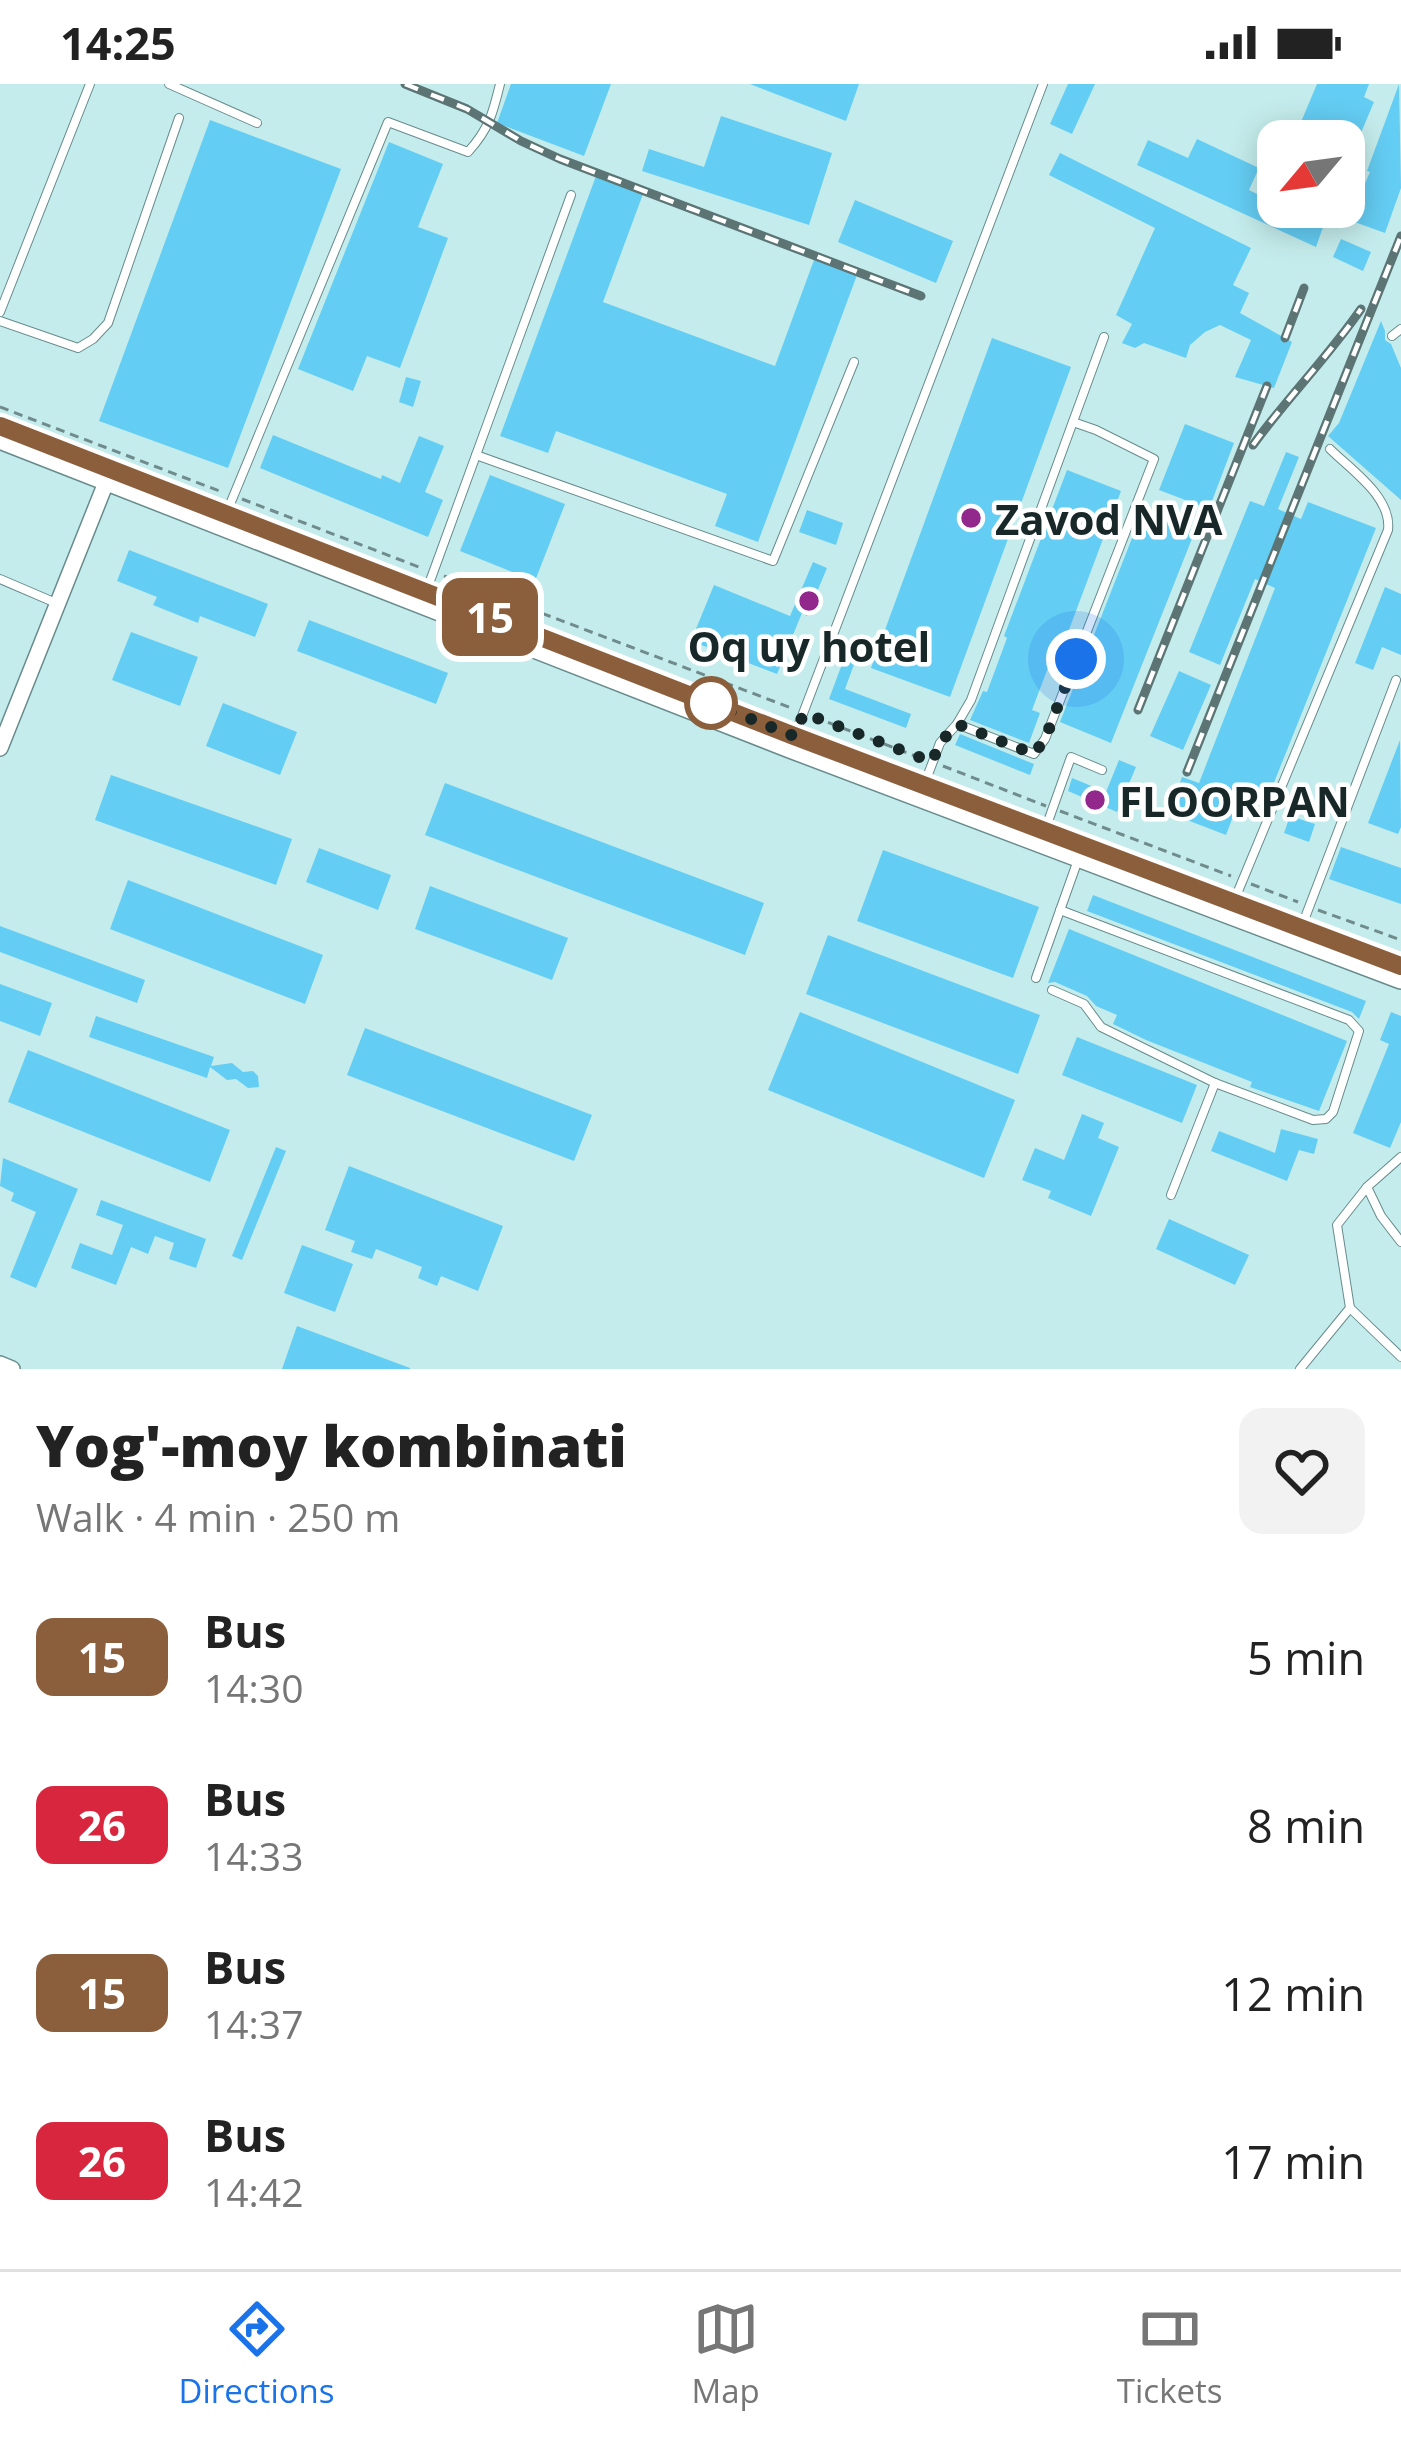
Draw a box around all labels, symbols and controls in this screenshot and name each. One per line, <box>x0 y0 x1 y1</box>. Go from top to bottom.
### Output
text: 14:25 <box>60 12 176 73</box>
north arrow <box>1257 120 1365 228</box>
map controls <box>1257 120 1365 228</box>
place label: Zavod NVA <box>995 490 1223 547</box>
marker: Zavod NVA <box>958 505 984 531</box>
line badge: 15 <box>436 578 544 656</box>
text: 15 <box>466 588 514 645</box>
marker: Oq uy hotel <box>796 588 822 614</box>
place label: Oq uy hotel <box>688 617 930 674</box>
your location <box>1046 629 1106 689</box>
unlabelled marker <box>686 678 736 728</box>
place label: FLOORPAN <box>1119 772 1350 829</box>
marker: FLOORPAN <box>1082 787 1108 813</box>
text: Yog'-moy kombinati <box>36 1406 627 1484</box>
button: heart <box>1239 1408 1365 1534</box>
text: Walk · 4 min · 250 m <box>36 1490 400 1543</box>
text: Bus <box>204 1600 286 1661</box>
text: 5 min <box>1247 1627 1365 1688</box>
text: 15 <box>78 1628 126 1685</box>
text: 14:30 <box>204 1661 303 1714</box>
text: Bus <box>204 1768 286 1829</box>
text: 8 min <box>1247 1795 1365 1856</box>
text: 26 <box>78 1796 126 1853</box>
text: 14:33 <box>204 1829 303 1882</box>
text: Bus <box>204 1936 286 1997</box>
text: 12 min <box>1221 1963 1365 2024</box>
text: 15 <box>78 1964 126 2021</box>
text: 14:37 <box>204 1997 303 2050</box>
text: Bus <box>204 2104 286 2165</box>
text: 17 min <box>1221 2131 1365 2192</box>
text: 26 <box>78 2132 126 2189</box>
text: 14:42 <box>204 2165 303 2218</box>
tab: Directions <box>179 2296 335 2413</box>
tab: Map <box>692 2296 760 2413</box>
tab: Tickets <box>1117 2296 1222 2413</box>

